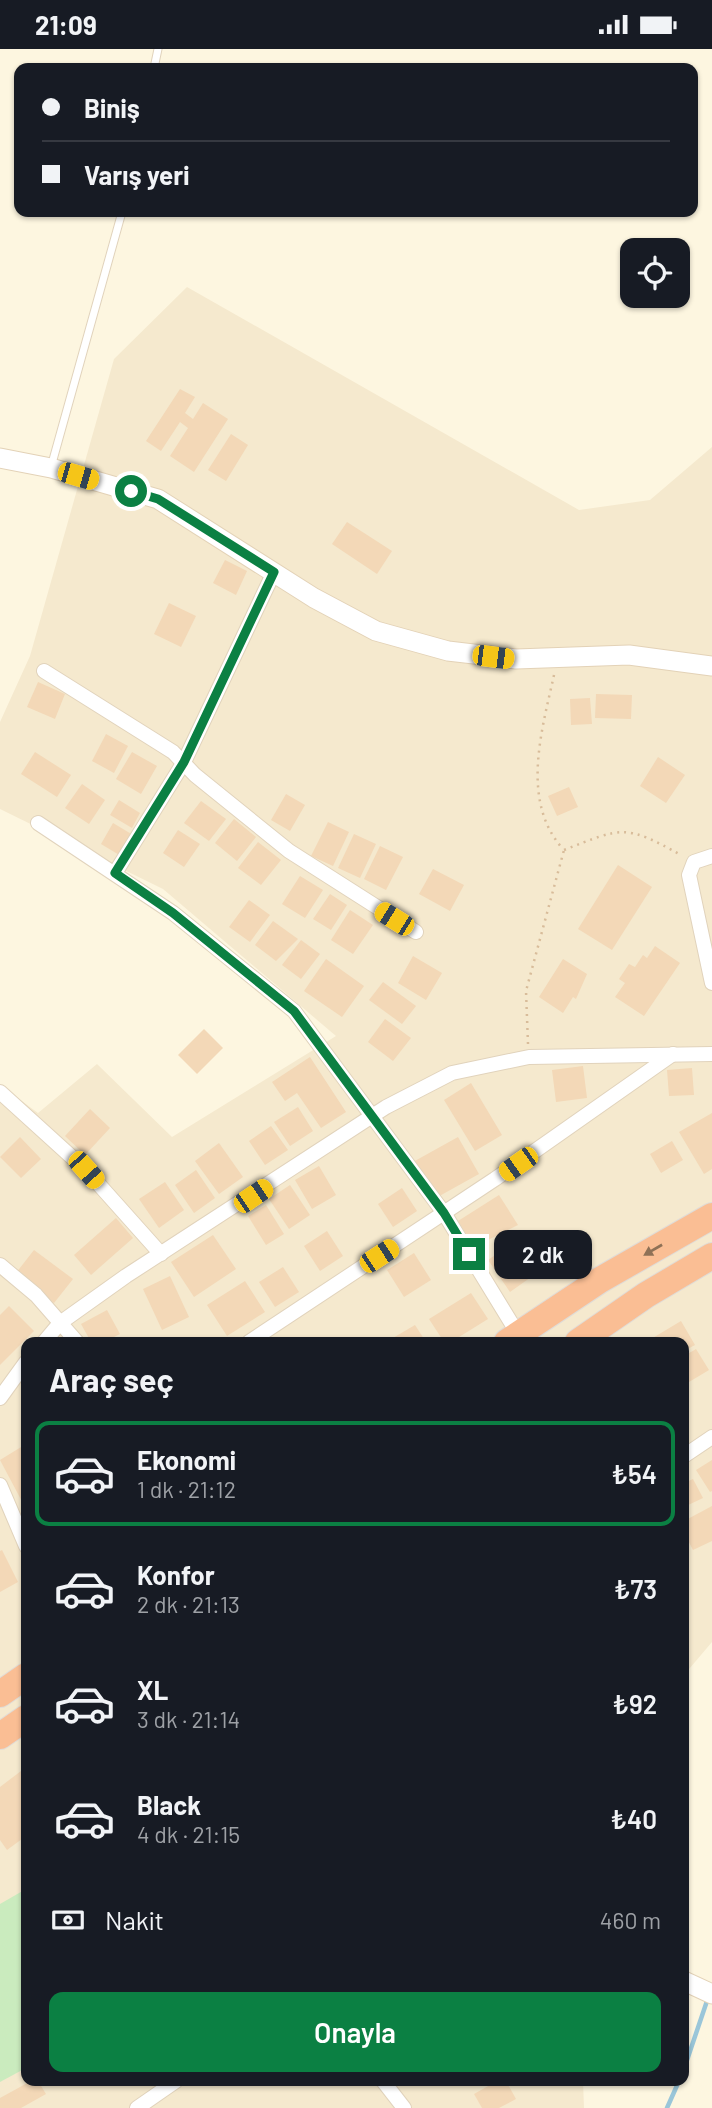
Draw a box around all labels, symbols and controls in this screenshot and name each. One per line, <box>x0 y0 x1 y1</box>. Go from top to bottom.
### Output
text: 21:09 <box>35 9 97 40</box>
text: Biniş <box>84 92 140 123</box>
text: Varış yeri <box>84 159 189 190</box>
map controls <box>620 238 690 308</box>
button: locate <box>620 238 690 308</box>
car <box>55 460 102 492</box>
route start <box>115 475 147 507</box>
car <box>471 644 516 670</box>
car <box>371 899 418 939</box>
car <box>495 1143 542 1185</box>
car <box>65 1147 108 1193</box>
car <box>230 1176 277 1216</box>
callout: 2 dk <box>494 1229 592 1279</box>
car <box>356 1236 403 1276</box>
route end <box>453 1238 485 1270</box>
text: 2 dk <box>522 1240 564 1268</box>
one-way arrow <box>643 1244 662 1256</box>
text: Araç seç <box>49 1360 174 1398</box>
icon: car <box>53 1442 116 1505</box>
text: Ekonomi <box>137 1444 236 1475</box>
text: ₺54 <box>611 1458 657 1489</box>
text: 1 dk · 21:12 <box>137 1475 236 1503</box>
icon: car <box>53 1557 116 1620</box>
text: Konfor <box>137 1559 215 1590</box>
text: ₺73 <box>614 1573 657 1604</box>
text: 2 dk · 21:13 <box>137 1590 240 1618</box>
icon: car <box>53 1672 116 1735</box>
text: XL <box>137 1674 168 1705</box>
text: ₺92 <box>612 1688 657 1719</box>
text: 3 dk · 21:14 <box>137 1705 240 1733</box>
icon: car <box>53 1787 116 1850</box>
text: Black <box>137 1789 201 1820</box>
text: ₺40 <box>610 1803 657 1834</box>
text: 4 dk · 21:15 <box>137 1820 240 1848</box>
icon: cash <box>49 1901 87 1939</box>
text: Nakit <box>105 1904 164 1935</box>
text: 460 m <box>600 1906 661 1934</box>
button: Onayla <box>49 1992 661 2072</box>

